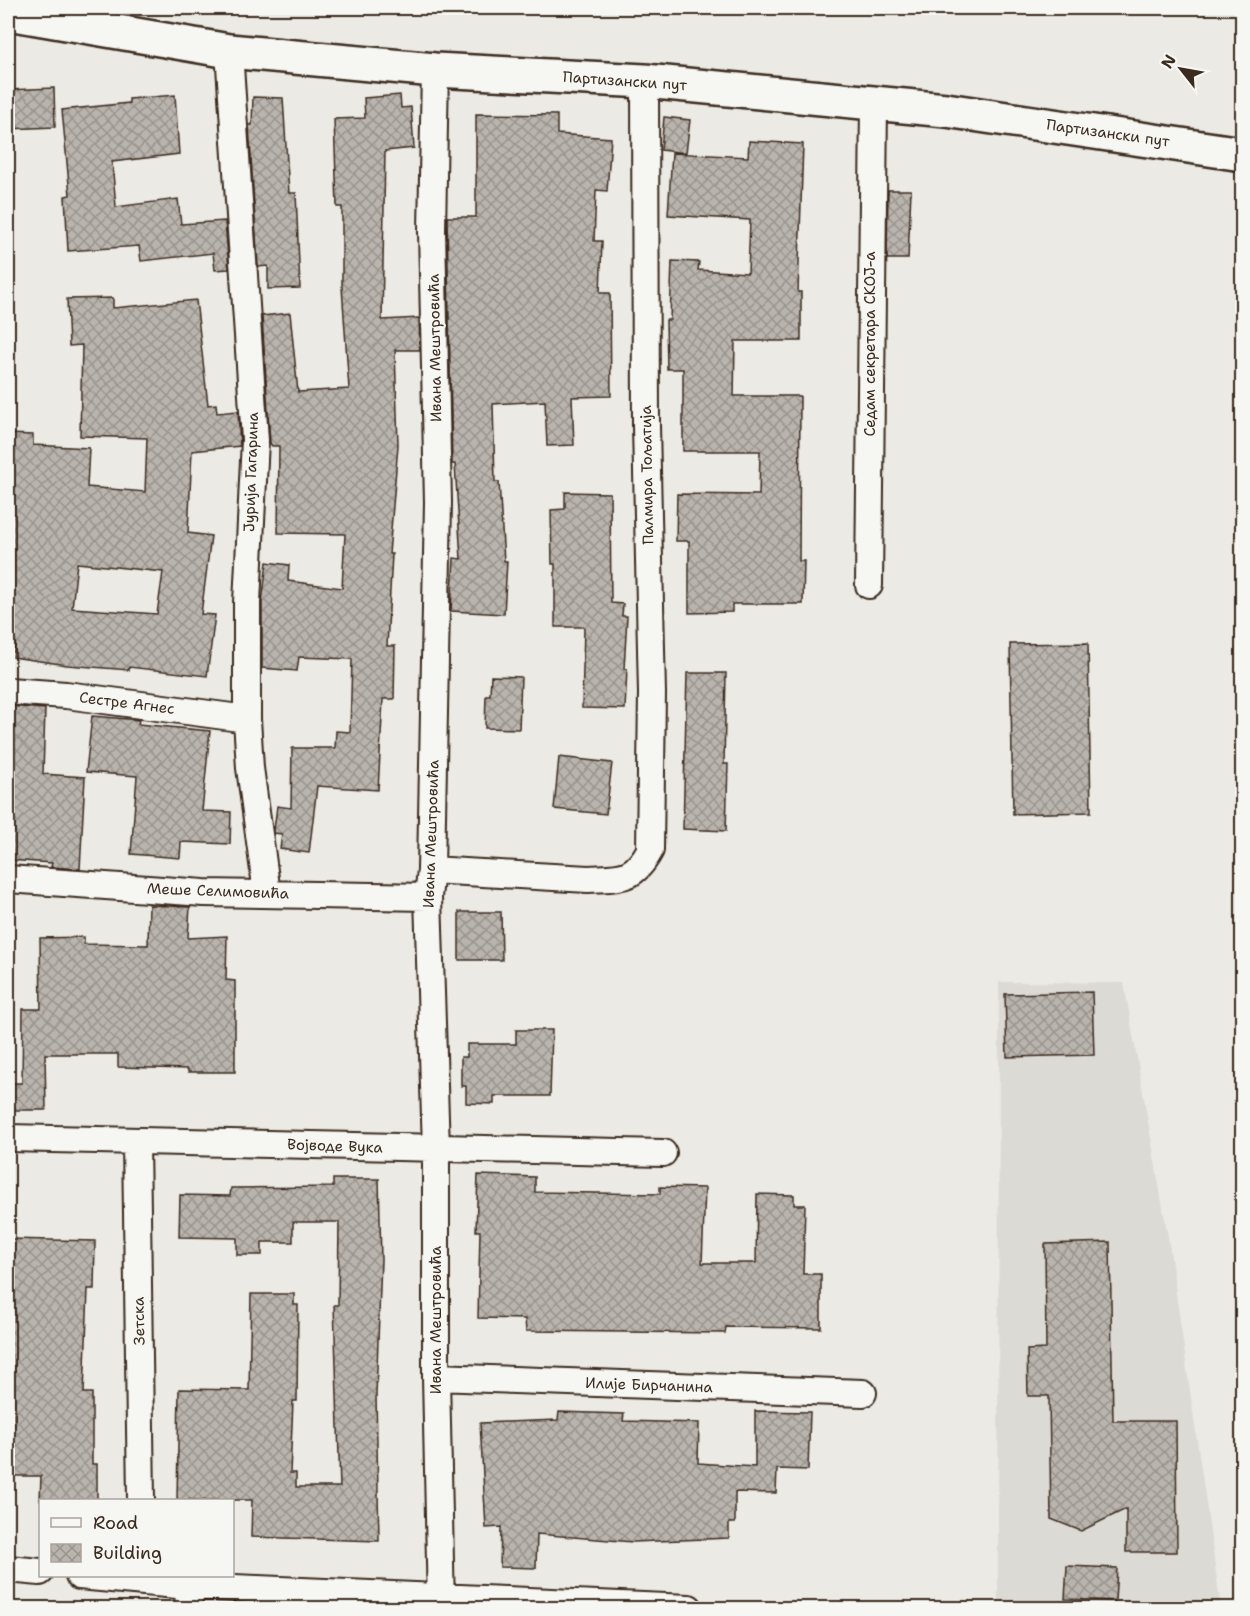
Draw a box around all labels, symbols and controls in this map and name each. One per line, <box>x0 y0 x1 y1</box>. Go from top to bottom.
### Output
north arrow <box>1151 39 1211 99</box>
text: N <box>1156 51 1181 72</box>
street label: Партизански пут <box>562 67 688 95</box>
street label: Партизански пут <box>1045 114 1171 152</box>
street label: Седам секретара СКОЈ-а <box>860 251 880 437</box>
street label: Ивана Мештровића <box>424 273 446 422</box>
street label: Палмира Тољатија <box>636 405 658 545</box>
street label: Јурија Гагарина <box>239 411 263 532</box>
street label: Сестре Агнес <box>78 687 176 719</box>
street label: Ивана Мештровића <box>418 759 444 908</box>
street label: Меше Селимовића <box>147 879 290 903</box>
street label: Војводе Вука <box>287 1134 384 1158</box>
street label: Ивана Мештровића <box>426 1245 446 1394</box>
street label: Зетска <box>129 1296 149 1345</box>
street label: Илије Бирчанина <box>585 1373 714 1397</box>
legend <box>39 1499 234 1577</box>
text: Road <box>93 1511 138 1535</box>
text: Building <box>93 1541 162 1565</box>

